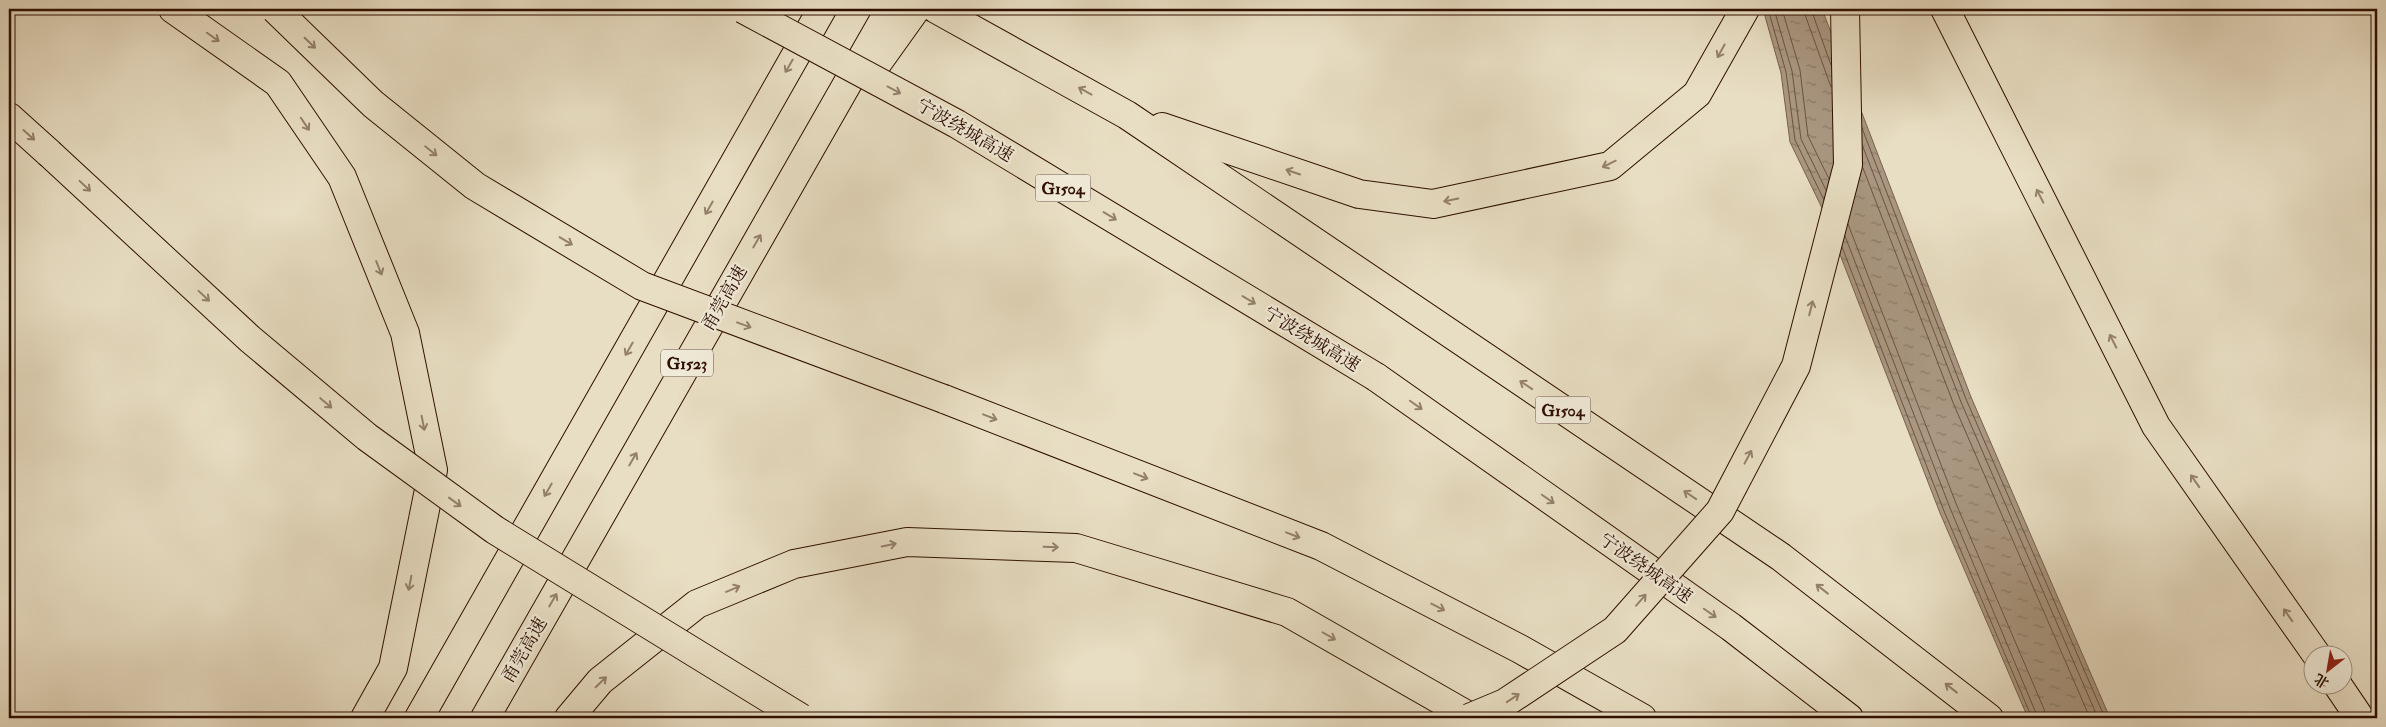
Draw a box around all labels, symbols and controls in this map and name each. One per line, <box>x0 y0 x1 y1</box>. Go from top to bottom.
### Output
one-way arrow <box>206 32 220 42</box>
one-way arrow <box>303 37 316 49</box>
one-way arrow <box>1716 44 1726 58</box>
one-way arrow <box>784 59 794 74</box>
one-way arrow <box>887 85 902 95</box>
one-way arrow <box>1078 86 1092 96</box>
street label: 宁波绕城高速 <box>912 93 1017 167</box>
one-way arrow <box>300 117 310 131</box>
one-way arrow <box>22 129 35 141</box>
one-way arrow <box>424 145 437 156</box>
one-way arrow <box>1602 160 1617 170</box>
one-way arrow <box>1286 167 1301 176</box>
road number: G1504 <box>1036 174 1090 202</box>
one-way arrow <box>78 180 91 192</box>
one-way arrow <box>2035 189 2045 204</box>
one-way arrow <box>1443 196 1459 205</box>
one-way arrow <box>704 200 714 215</box>
one-way arrow <box>1102 212 1116 222</box>
one-way arrow <box>752 235 762 249</box>
one-way arrow <box>559 236 573 246</box>
one-way arrow <box>374 260 384 275</box>
street label: 甬莞高速 <box>696 261 752 335</box>
one-way arrow <box>197 290 210 302</box>
one-way arrow <box>1241 296 1255 306</box>
one-way arrow <box>1807 300 1816 316</box>
street label: 宁波绕城高速 <box>1260 302 1364 377</box>
one-way arrow <box>736 321 751 330</box>
one-way arrow <box>2108 334 2118 349</box>
one-way arrow <box>623 341 633 356</box>
road number: G1523 <box>661 349 713 376</box>
one-way arrow <box>1519 379 1533 390</box>
road number: G1504 <box>1536 396 1590 424</box>
one-way arrow <box>320 397 333 409</box>
one-way arrow <box>1408 400 1422 410</box>
one-way arrow <box>982 413 997 422</box>
one-way arrow <box>419 415 429 431</box>
one-way arrow <box>1743 449 1753 464</box>
one-way arrow <box>628 451 638 466</box>
one-way arrow <box>1133 472 1148 481</box>
one-way arrow <box>2189 475 2200 489</box>
one-way arrow <box>543 483 553 497</box>
one-way arrow <box>1683 490 1697 500</box>
one-way arrow <box>1541 494 1555 504</box>
one-way arrow <box>448 496 462 507</box>
street label: 宁波绕城高速 <box>1595 528 1697 609</box>
one-way arrow <box>1284 531 1300 540</box>
one-way arrow <box>880 540 896 550</box>
one-way arrow <box>1042 543 1058 552</box>
one-way arrow <box>405 574 414 590</box>
one-way arrow <box>725 584 740 594</box>
one-way arrow <box>1815 584 1829 594</box>
one-way arrow <box>548 593 558 607</box>
one-way arrow <box>1636 594 1647 607</box>
one-way arrow <box>1430 603 1445 612</box>
one-way arrow <box>1703 607 1716 618</box>
one-way arrow <box>2283 608 2293 622</box>
street label: 甬莞高速 <box>496 613 552 687</box>
one-way arrow <box>1322 631 1337 641</box>
north arrow <box>2304 644 2354 694</box>
text: 北 <box>2311 670 2332 692</box>
one-way arrow <box>594 676 607 688</box>
one-way arrow <box>1945 683 1958 694</box>
one-way arrow <box>1506 693 1520 703</box>

